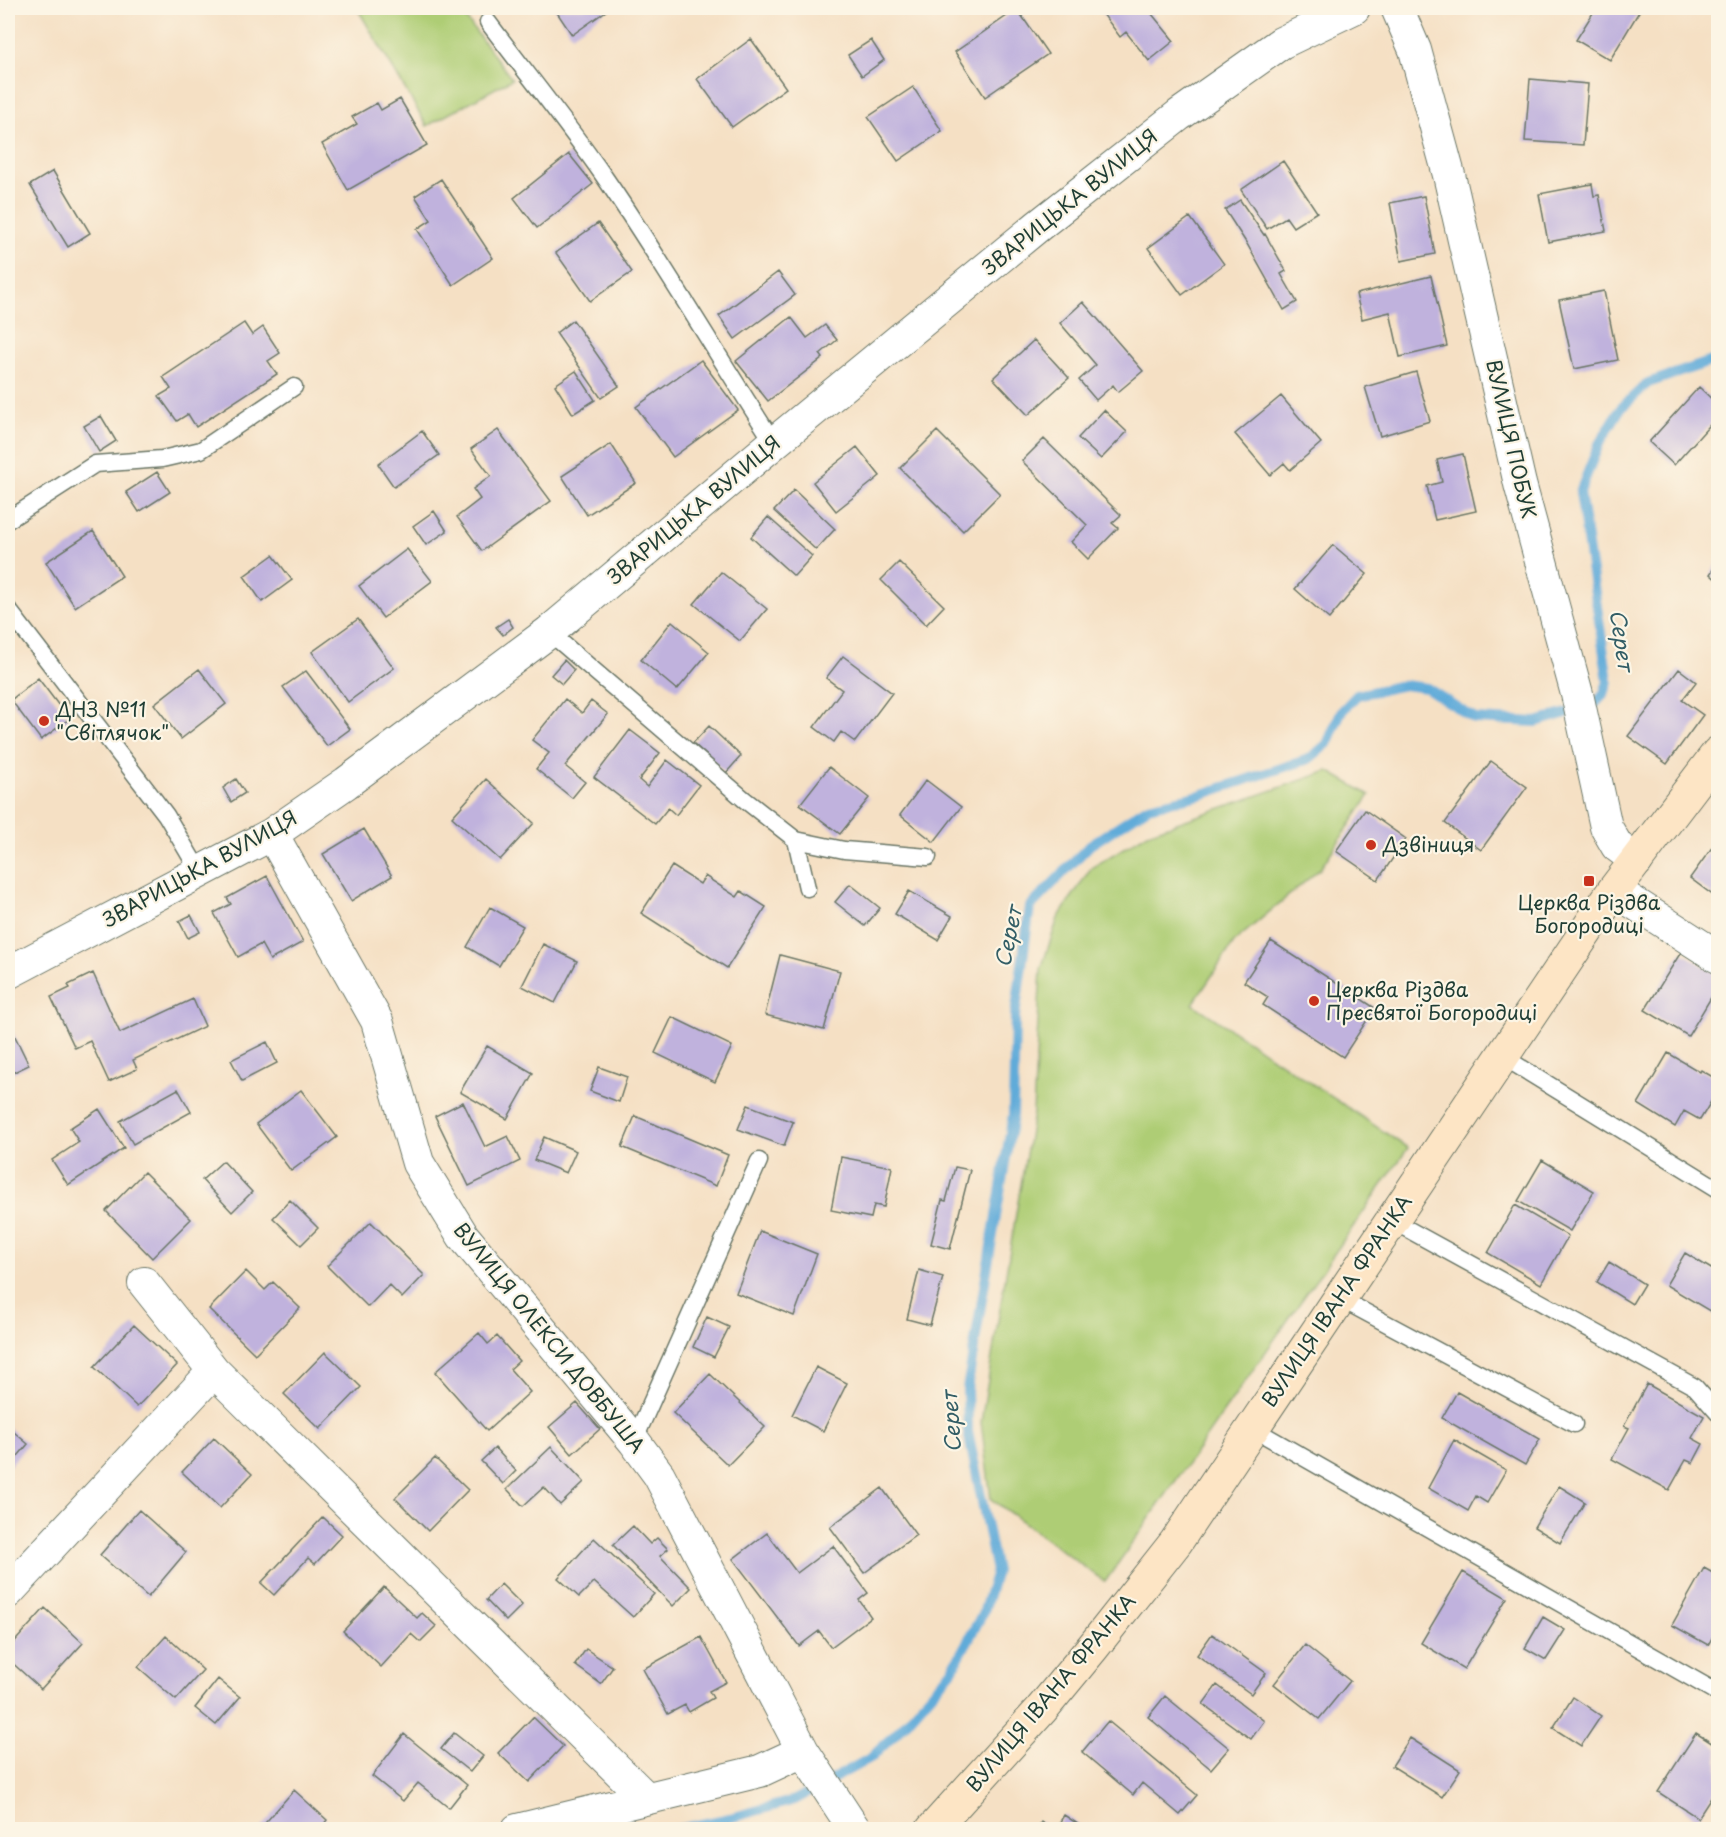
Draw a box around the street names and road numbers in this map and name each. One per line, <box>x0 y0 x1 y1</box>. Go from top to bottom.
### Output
street label: ЗВАРИЦЬКА ВУЛИЦЯ <box>975 121 1164 282</box>
street label: ВУЛИЦЯ ПОБУК <box>1479 356 1545 521</box>
street label: ЗВАРИЦЬКА ВУЛИЦЯ <box>600 428 787 591</box>
street label: ЗВАРИЦЬКА ВУЛИЦЯ <box>97 802 302 934</box>
street label: ВУЛИЦЯ ІВАНА ФРАНКА <box>1254 1188 1419 1413</box>
street label: ВУЛИЦЯ ОЛЕКСИ ДОВБУША <box>447 1215 652 1459</box>
street label: ВУЛИЦЯ ІВАНА ФРАНКА <box>958 1587 1142 1798</box>

